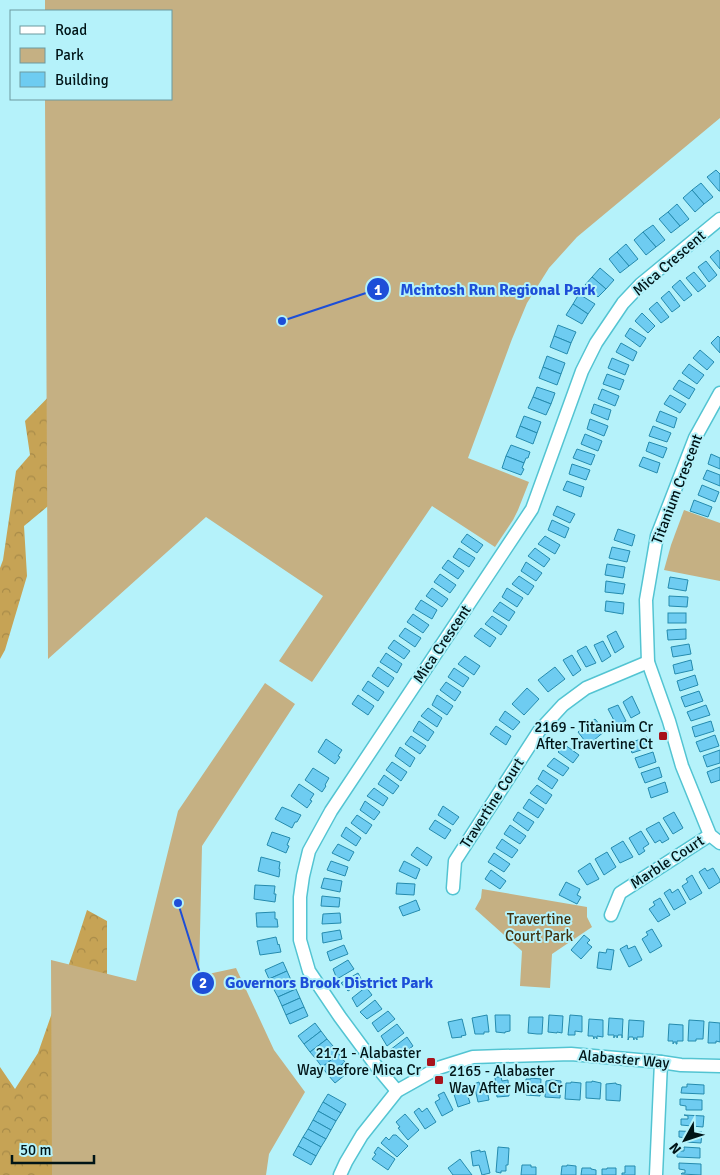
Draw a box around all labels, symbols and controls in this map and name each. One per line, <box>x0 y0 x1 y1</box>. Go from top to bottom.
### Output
legend <box>10 10 172 100</box>
text: Road <box>55 21 87 39</box>
text: Park <box>55 46 84 64</box>
text: Building <box>55 71 109 89</box>
street label: Mica Crescent <box>629 227 709 299</box>
callout: Mcintosh Run Regional Park <box>365 274 606 305</box>
text: Mcintosh Run Regional Park <box>400 280 596 300</box>
text: 1 <box>374 281 382 299</box>
street label: Titanium Crescent <box>648 432 706 546</box>
street label: Mica Crescent <box>409 601 475 687</box>
place label: 2169 - Titanium Cr After Travertine Ct <box>534 718 653 753</box>
marker: 2169 - Titanium Cr After Travertine Ct <box>657 730 669 742</box>
street label: Travertine Court <box>456 755 528 851</box>
street label: Marble Court <box>627 832 707 892</box>
park label: Travertine Court Park <box>505 910 574 945</box>
callout: Governors Brook District Park <box>190 967 443 998</box>
text: Governors Brook District Park <box>225 973 434 993</box>
text: 2 <box>199 974 207 992</box>
place label: 2171 - Alabaster Way Before Mica Cr <box>297 1044 421 1079</box>
street label: Alabaster Way <box>578 1046 670 1072</box>
marker: 2171 - Alabaster Way Before Mica Cr <box>425 1056 437 1068</box>
place label: 2165 - Alabaster Way After Mica Cr <box>449 1062 563 1097</box>
marker: 2165 - Alabaster Way After Mica Cr <box>433 1074 445 1086</box>
north arrow <box>660 1115 710 1165</box>
scale bar <box>12 1132 95 1164</box>
text: N <box>666 1139 685 1157</box>
text: 50 m <box>20 1141 51 1159</box>

